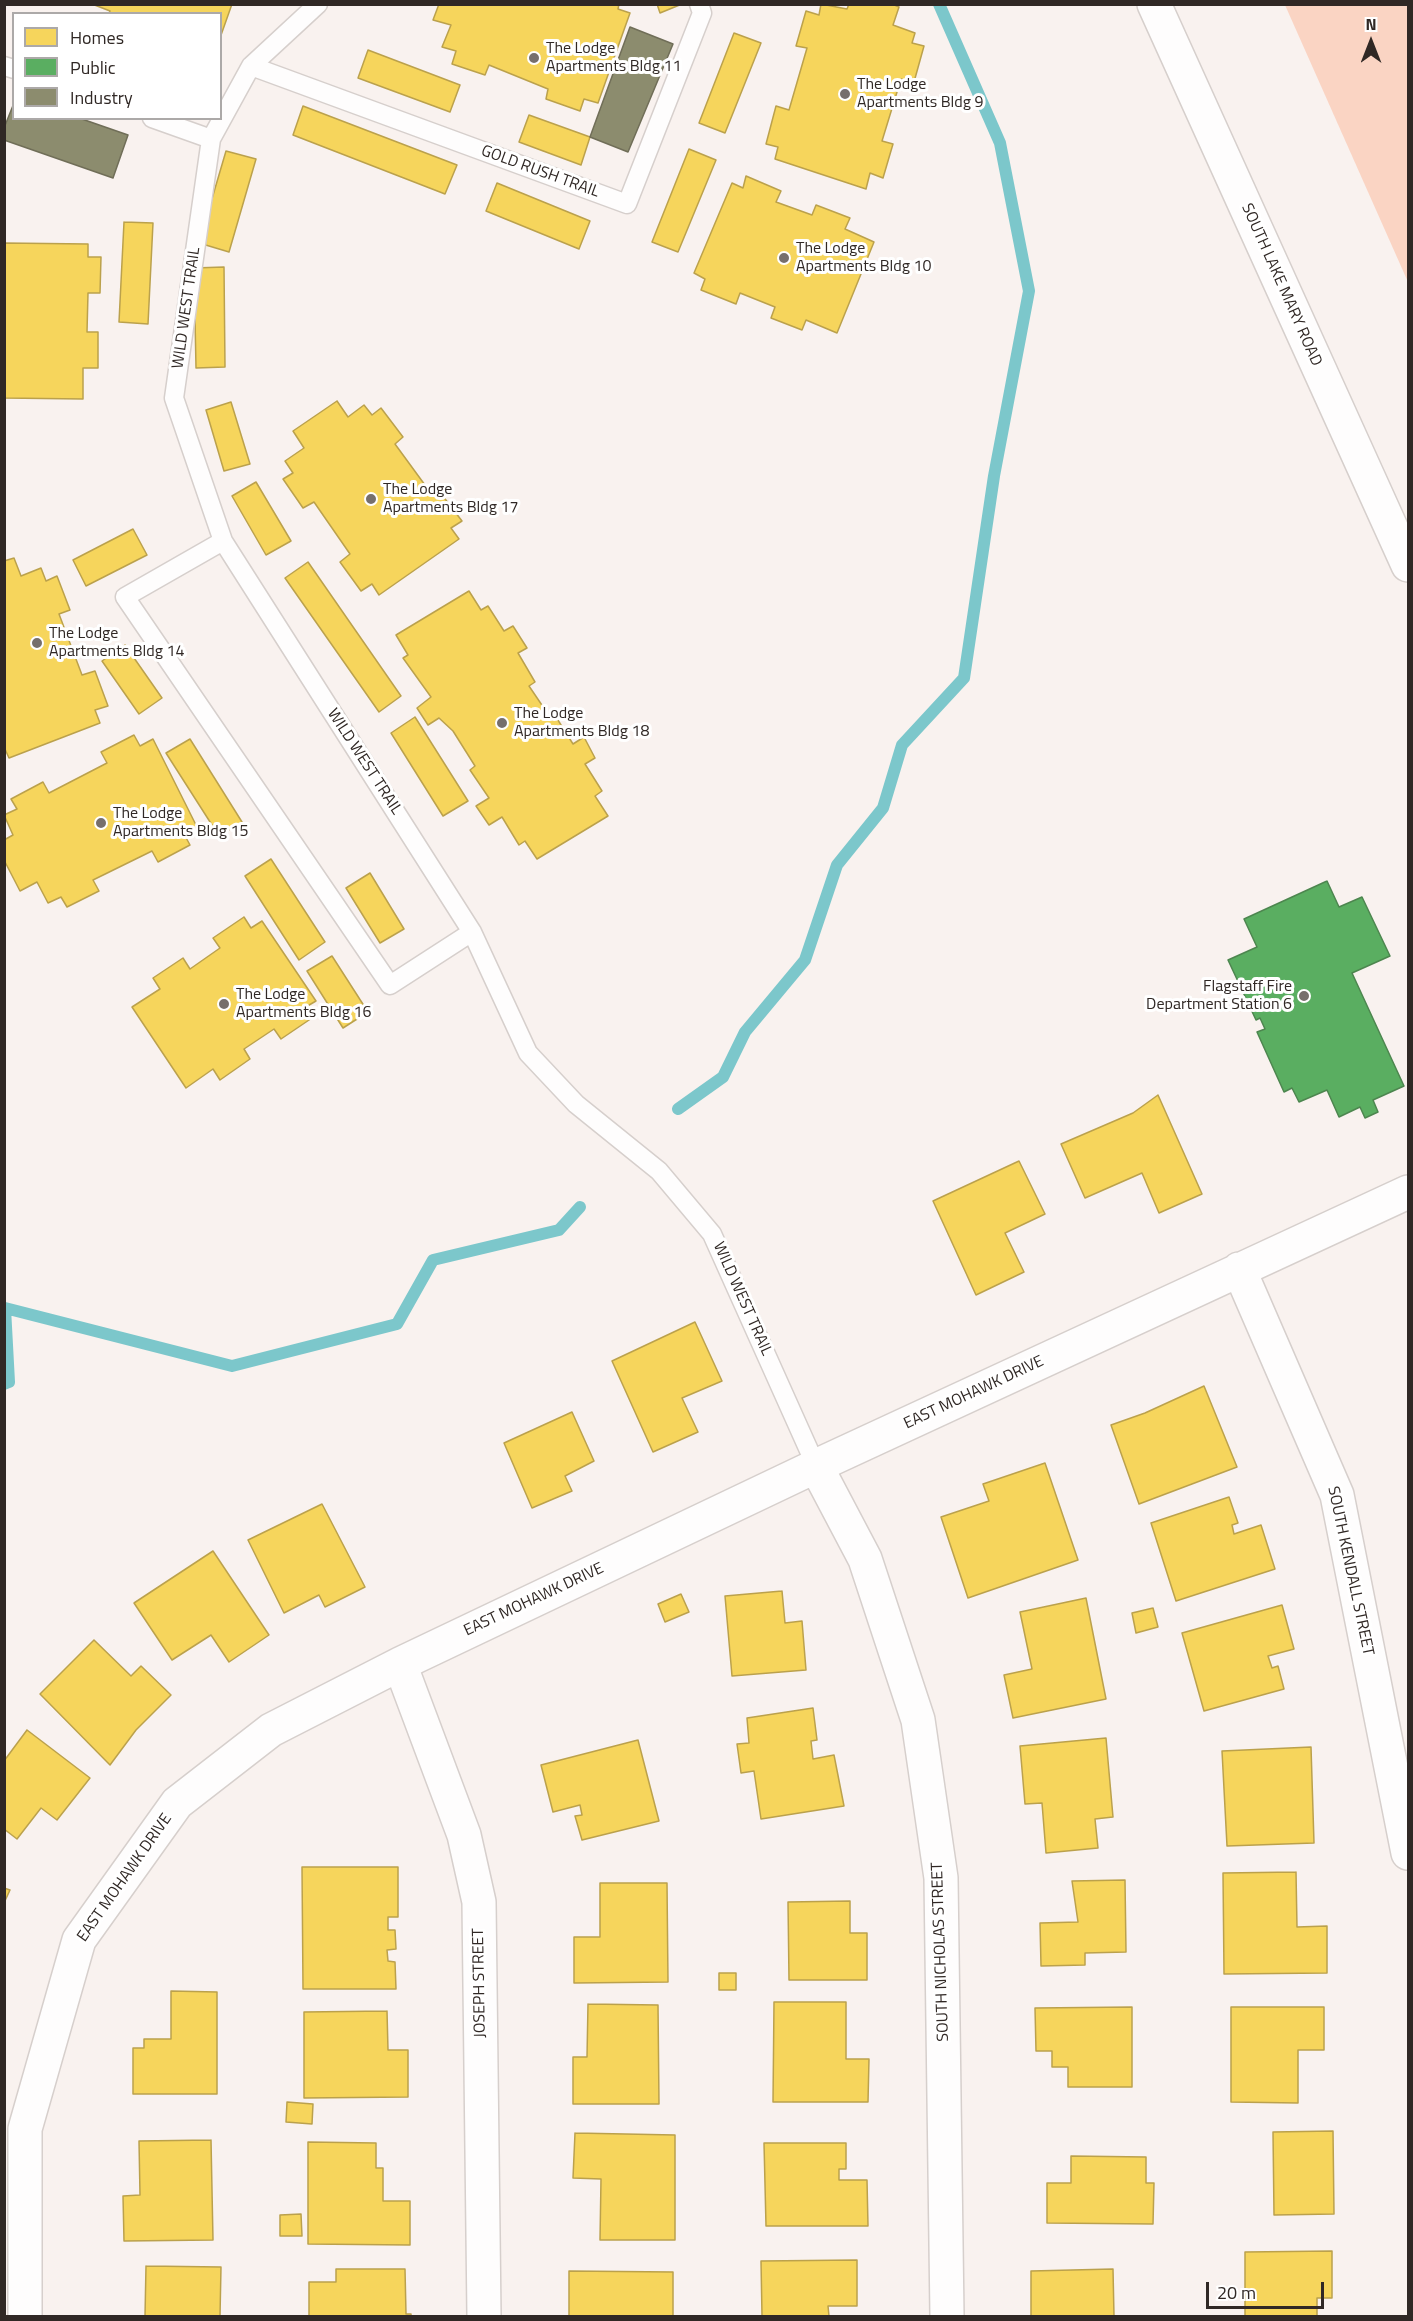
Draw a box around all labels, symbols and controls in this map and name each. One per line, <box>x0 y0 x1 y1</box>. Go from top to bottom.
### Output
legend <box>12 12 222 120</box>
north arrow <box>1341 12 1401 72</box>
text: N <box>1365 12 1377 36</box>
text: Homes <box>70 24 124 51</box>
place label: The Lodge Apartments Bldg 11 <box>546 39 681 77</box>
marker: The Lodge Apartments Bldg 11 <box>527 51 541 65</box>
text: Public <box>70 54 116 81</box>
place label: The Lodge Apartments Bldg 9 <box>857 75 983 113</box>
text: Industry <box>70 84 133 111</box>
marker: The Lodge Apartments Bldg 9 <box>838 87 852 101</box>
street label: GOLD RUSH TRAIL <box>478 142 602 202</box>
street label: SOUTH LAKE MARY ROAD <box>1237 201 1325 369</box>
place label: The Lodge Apartments Bldg 10 <box>796 239 931 277</box>
street label: WILD WEST TRAIL <box>169 246 205 370</box>
marker: The Lodge Apartments Bldg 10 <box>777 251 791 265</box>
place label: The Lodge Apartments Bldg 17 <box>383 480 518 518</box>
marker: The Lodge Apartments Bldg 17 <box>364 492 378 506</box>
place label: The Lodge Apartments Bldg 14 <box>49 624 184 662</box>
marker: The Lodge Apartments Bldg 14 <box>30 636 44 650</box>
place label: The Lodge Apartments Bldg 18 <box>514 704 649 742</box>
street label: WILD WEST TRAIL <box>323 705 405 819</box>
marker: The Lodge Apartments Bldg 18 <box>495 716 509 730</box>
place label: The Lodge Apartments Bldg 15 <box>113 804 248 842</box>
marker: The Lodge Apartments Bldg 15 <box>94 816 108 830</box>
place label: Flagstaff Fire Department Station 6 <box>1146 977 1292 1015</box>
place label: The Lodge Apartments Bldg 16 <box>236 985 371 1023</box>
marker: Flagstaff Fire Department Station 6 <box>1297 989 1311 1003</box>
marker: The Lodge Apartments Bldg 16 <box>217 997 231 1011</box>
street label: WILD WEST TRAIL <box>708 1239 776 1359</box>
street label: EAST MOHAWK DRIVE <box>901 1352 1047 1434</box>
street label: SOUTH KENDALL STREET <box>1323 1485 1377 1657</box>
street label: EAST MOHAWK DRIVE <box>461 1559 607 1641</box>
street label: EAST MOHAWK DRIVE <box>74 1810 176 1946</box>
street label: SOUTH NICHOLAS STREET <box>928 1862 954 2042</box>
street label: JOSEPH STREET <box>469 1928 491 2038</box>
scale bar <box>1209 2270 1328 2308</box>
text: 20 m <box>1217 2279 1256 2306</box>

